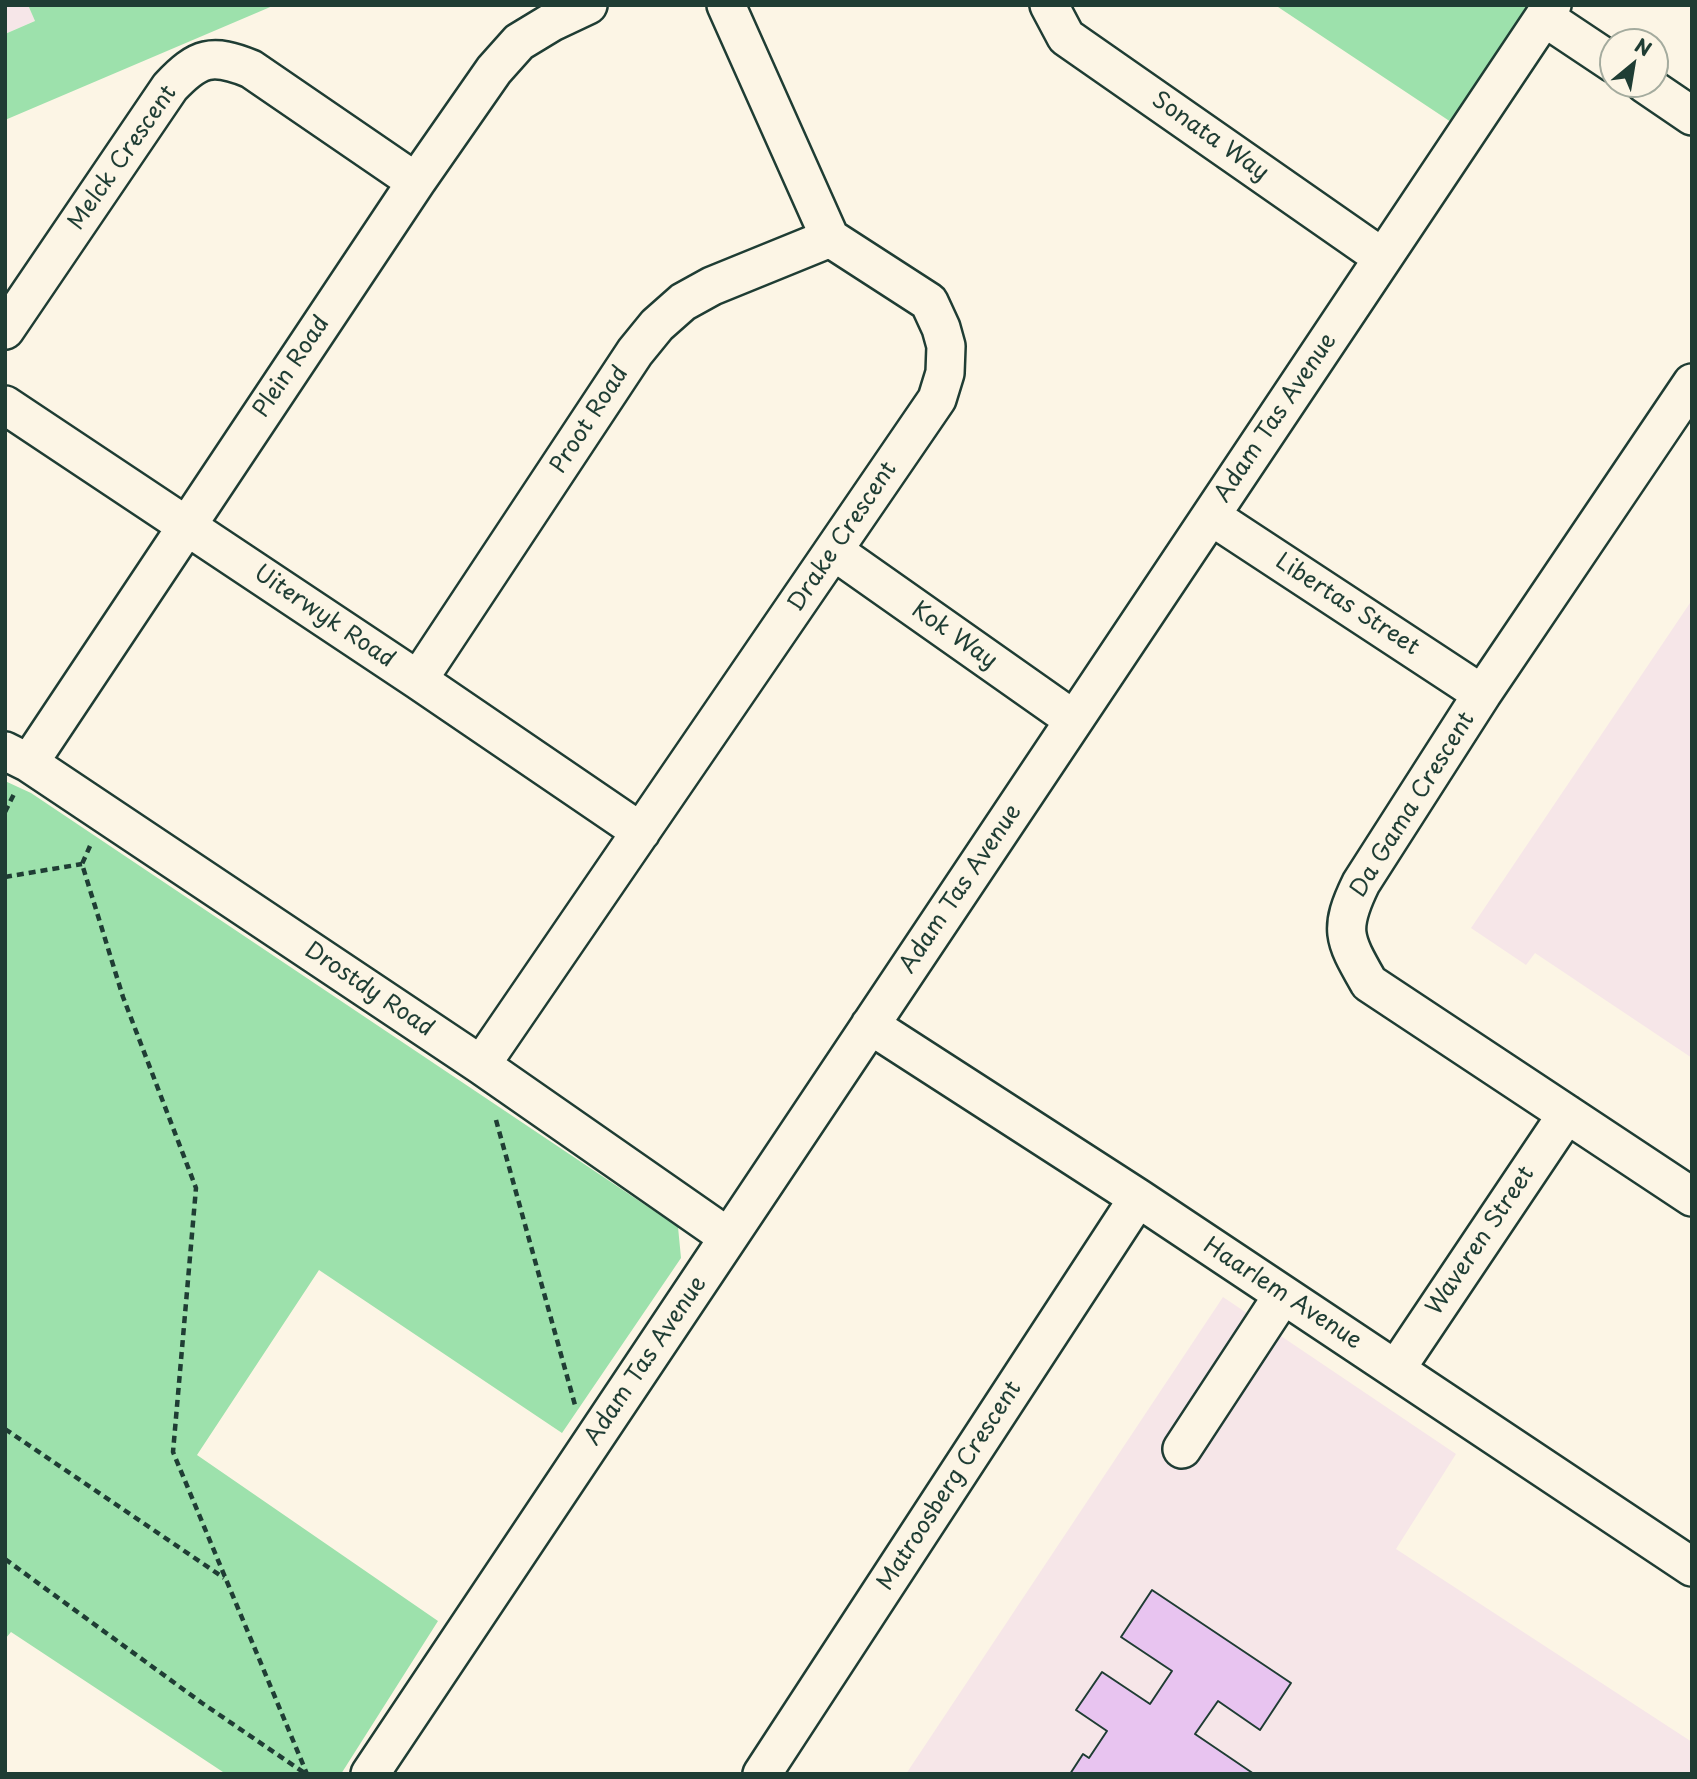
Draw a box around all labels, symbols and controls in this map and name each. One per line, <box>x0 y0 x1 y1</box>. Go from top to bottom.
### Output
north arrow <box>1599 28 1669 98</box>
text: N <box>1630 31 1657 62</box>
street label: Melck Crescent <box>63 80 183 236</box>
street label: Sonata Way <box>1146 87 1274 187</box>
street label: Plein Road <box>248 311 336 423</box>
street label: Adam Tas Avenue <box>1209 328 1343 508</box>
street label: Proot Road <box>545 361 635 479</box>
street label: Drake Crescent <box>783 457 903 617</box>
street label: Libertas Street <box>1270 548 1424 662</box>
street label: Uiterwyk Road <box>248 560 400 674</box>
street label: Kok Way <box>906 597 1002 675</box>
street label: Da Gama Crescent <box>1345 707 1481 903</box>
street label: Adam Tas Avenue <box>894 799 1028 979</box>
street label: Drostdy Road <box>299 937 439 1043</box>
street label: Waveren Street <box>1421 1162 1541 1320</box>
street label: Haarlem Avenue <box>1198 1232 1366 1356</box>
street label: Adam Tas Avenue <box>579 1271 713 1451</box>
street label: Matroosberg Crescent <box>872 1376 1028 1596</box>

